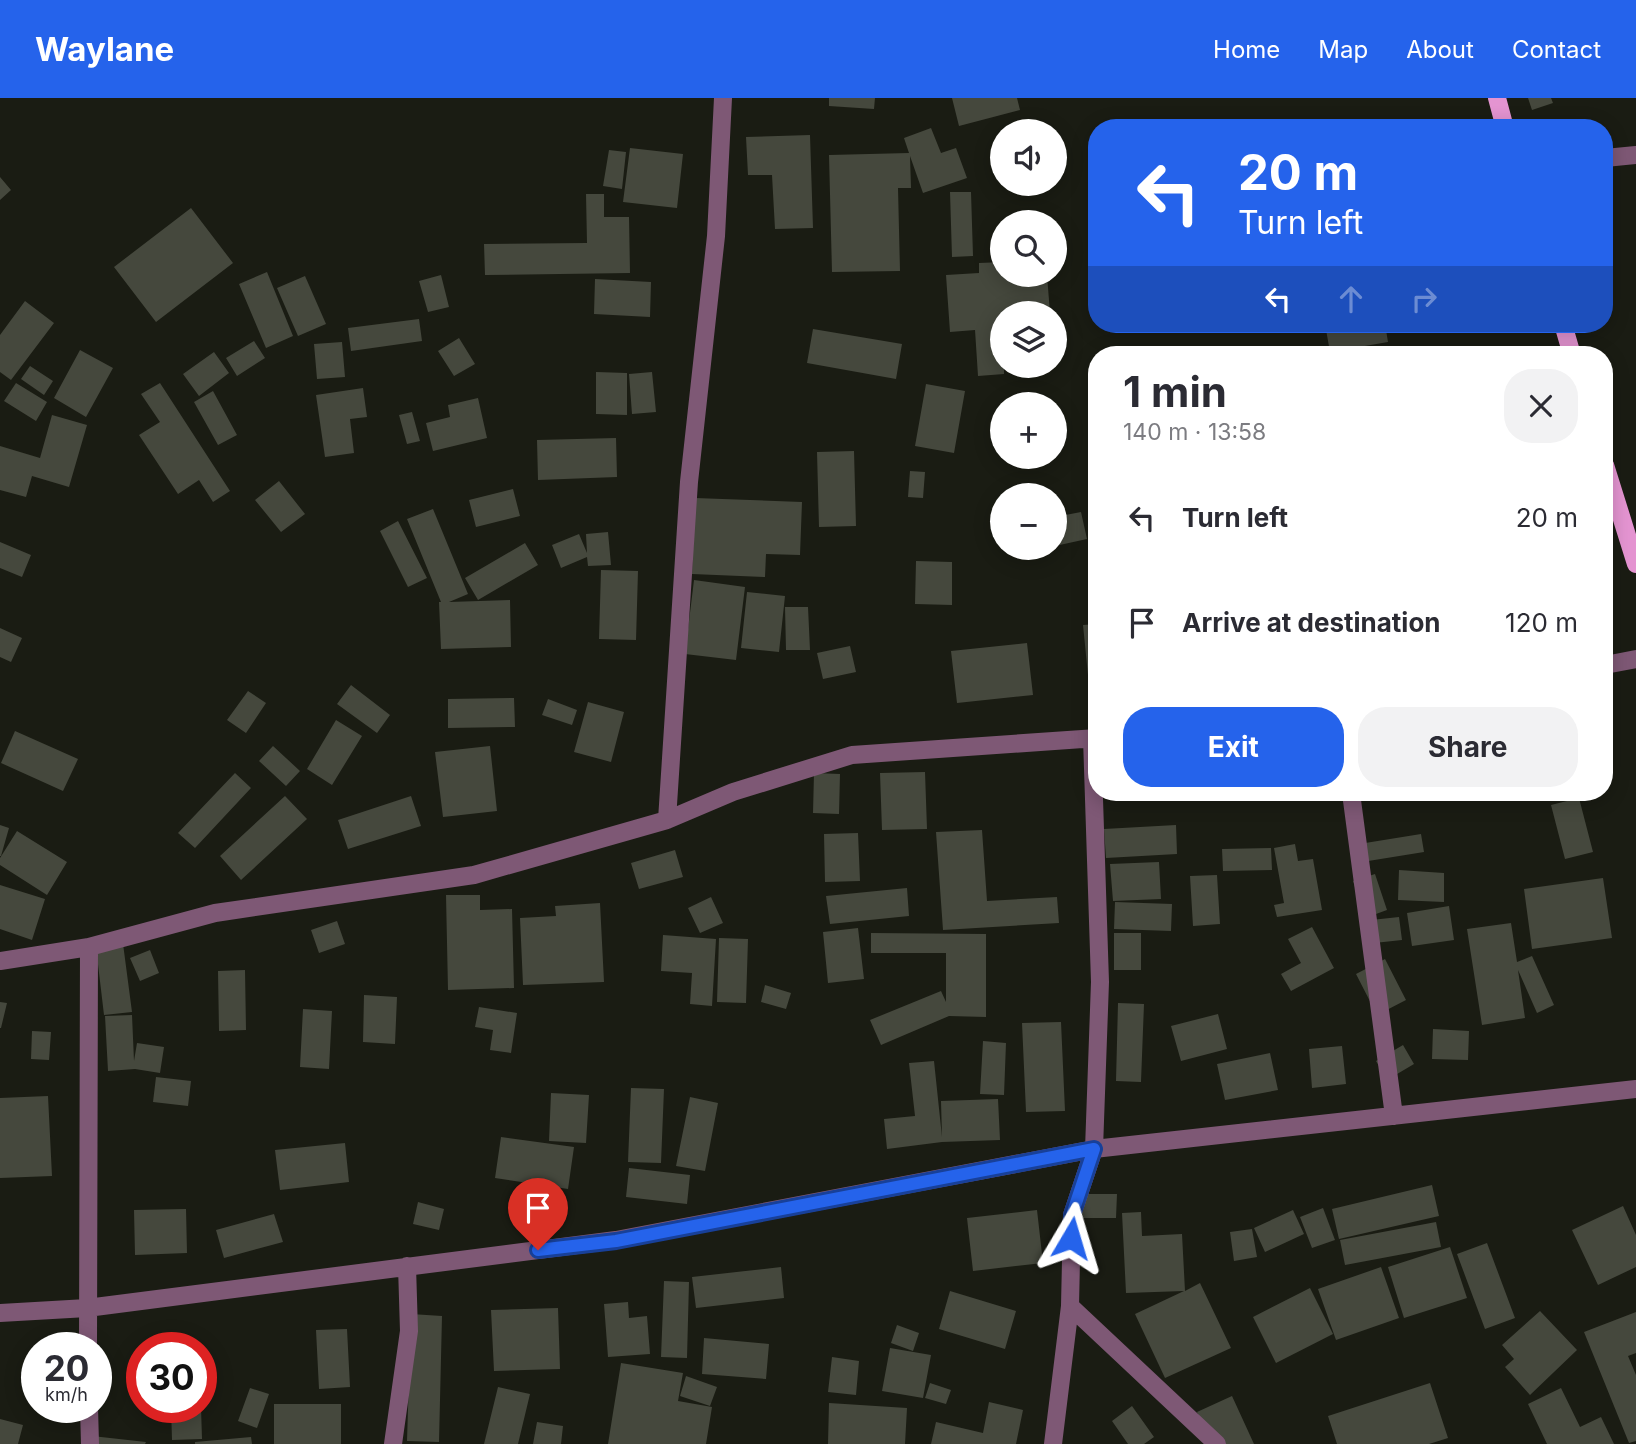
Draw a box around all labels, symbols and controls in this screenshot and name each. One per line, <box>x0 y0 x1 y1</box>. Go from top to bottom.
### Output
text: Waylane <box>35 29 174 69</box>
text: Home <box>1213 35 1280 64</box>
text: Map <box>1318 35 1368 64</box>
text: About <box>1406 35 1474 64</box>
text: Contact <box>1512 35 1601 64</box>
map controls <box>990 119 1067 560</box>
button: sound <box>990 119 1067 196</box>
text: 20 m <box>1238 143 1358 202</box>
icon: left <box>1123 147 1214 238</box>
text: Turn left <box>1238 203 1363 242</box>
button: search <box>990 210 1067 287</box>
icon: left <box>1259 280 1297 318</box>
icon: ahead <box>1332 280 1370 318</box>
icon: right <box>1405 280 1443 318</box>
button: layers <box>990 301 1067 378</box>
text: 1 min <box>1123 366 1227 417</box>
button: close <box>1504 369 1578 443</box>
button: + <box>990 392 1067 469</box>
text: 140 m · 13:58 <box>1123 418 1266 446</box>
button: − <box>990 483 1067 560</box>
icon: left <box>1123 499 1161 537</box>
text: Turn left <box>1182 502 1288 533</box>
text: 20 m <box>1516 502 1578 533</box>
icon: arrive <box>1123 604 1161 642</box>
text: Arrive at destination <box>1182 607 1441 638</box>
text: 120 m <box>1505 607 1578 638</box>
button: Exit <box>1123 707 1344 787</box>
button: Share <box>1358 707 1578 787</box>
pin <box>508 1178 568 1250</box>
icon: arrive <box>519 1189 557 1227</box>
position arrow <box>1034 1201 1108 1275</box>
speed limit sign: 30 <box>126 1332 217 1423</box>
text: 20 <box>44 1347 89 1389</box>
text: km/h <box>45 1384 88 1405</box>

